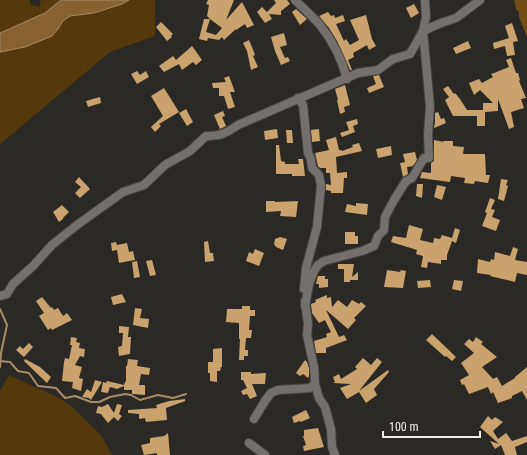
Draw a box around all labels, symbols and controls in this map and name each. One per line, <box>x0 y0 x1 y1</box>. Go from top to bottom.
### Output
scale bar <box>383 413 480 439</box>
text: 100 m <box>389 420 419 434</box>

